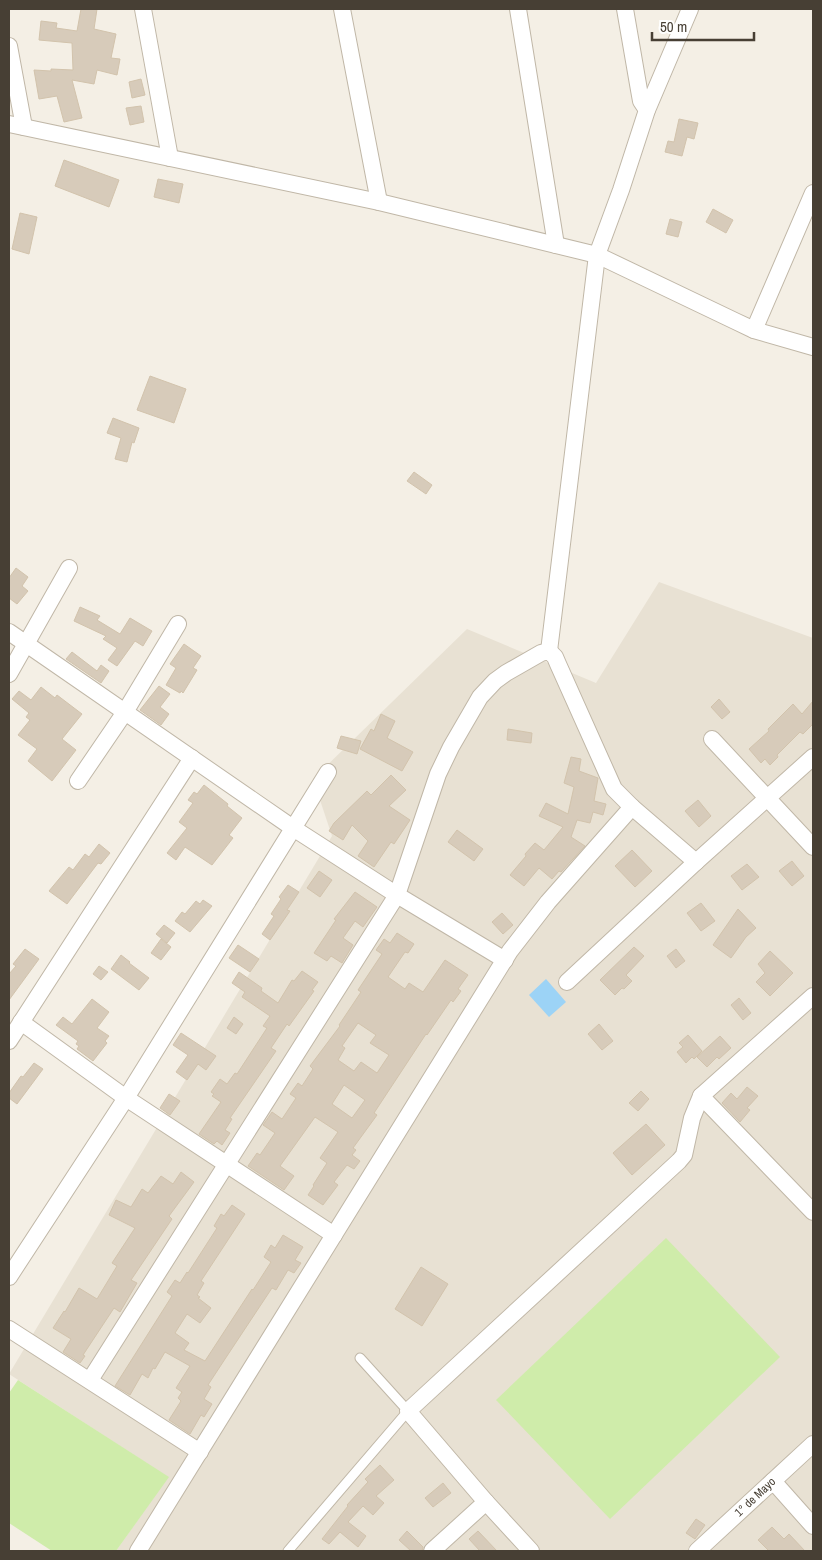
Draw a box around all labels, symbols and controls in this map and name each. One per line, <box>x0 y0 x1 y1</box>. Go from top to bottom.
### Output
scale bar <box>652 10 754 42</box>
text: 50 m <box>660 16 687 37</box>
street label: 1° de Mayo <box>731 1474 779 1520</box>

